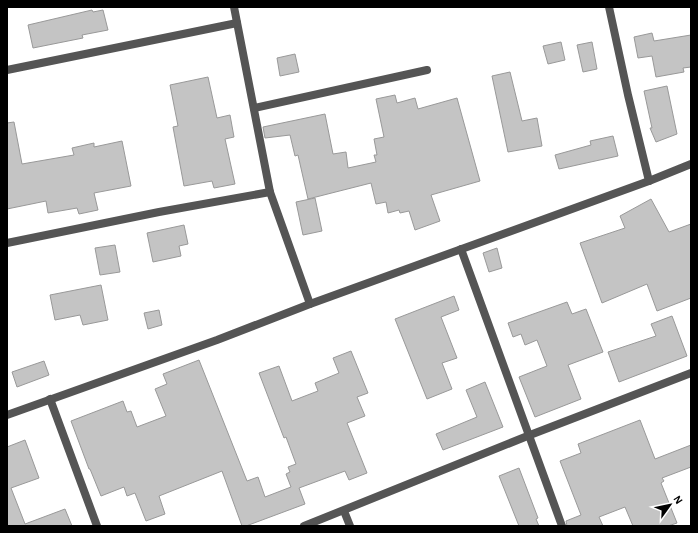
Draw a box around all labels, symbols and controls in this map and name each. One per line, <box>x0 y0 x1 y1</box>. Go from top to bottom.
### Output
north arrow <box>650 485 690 525</box>
text: N <box>671 494 685 506</box>

